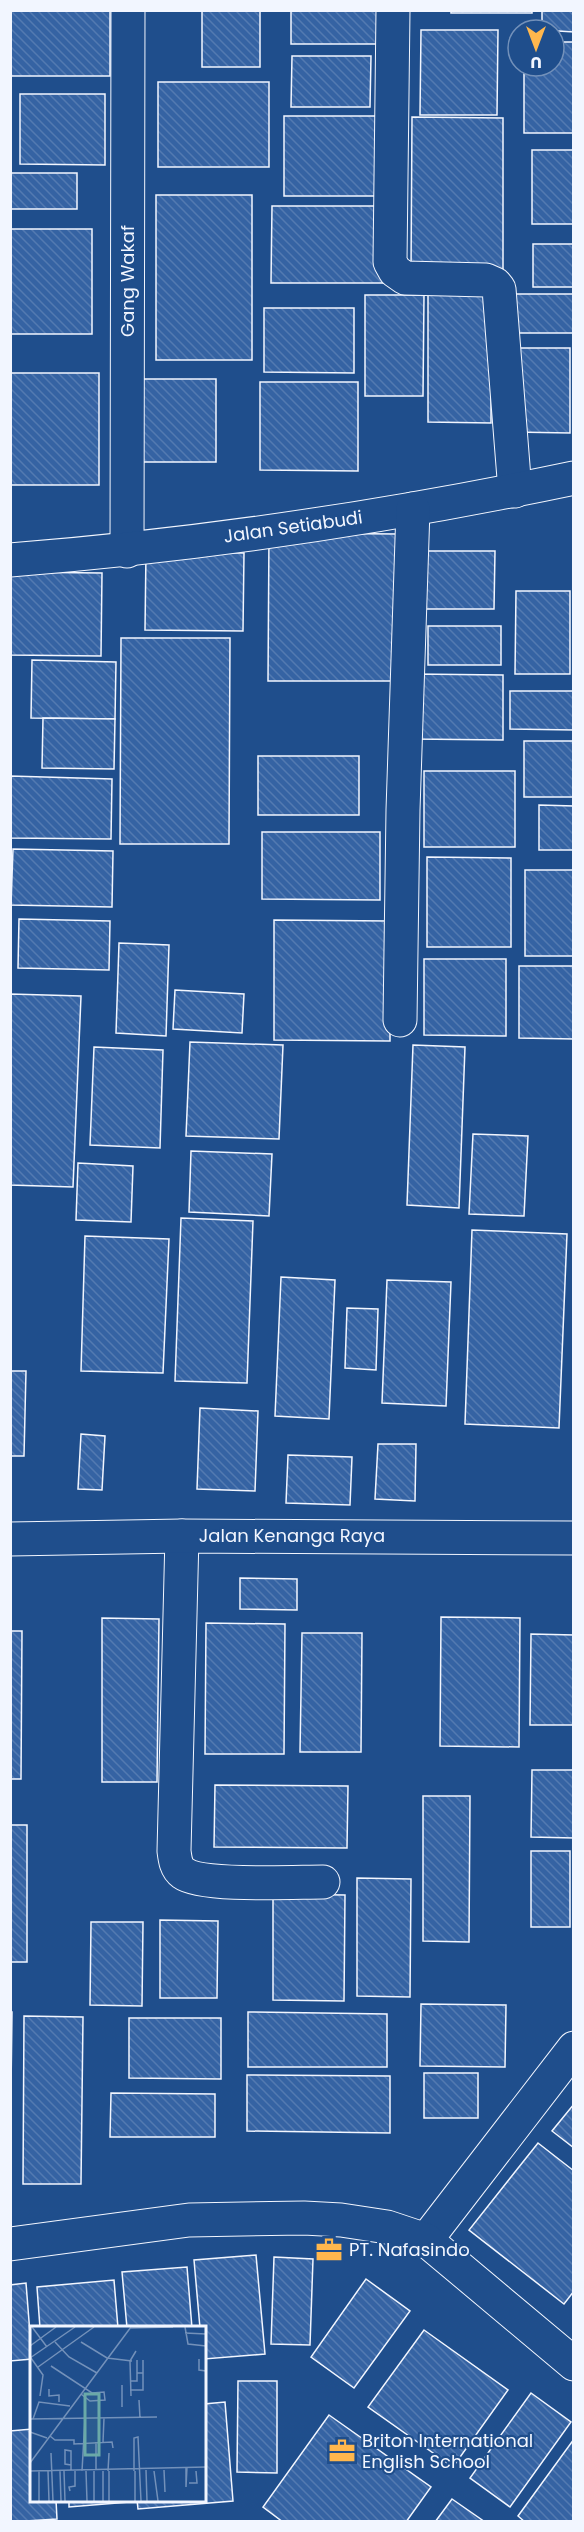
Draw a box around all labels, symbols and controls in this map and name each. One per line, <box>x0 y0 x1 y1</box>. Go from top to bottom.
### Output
north arrow <box>506 18 566 78</box>
text: U <box>530 51 542 74</box>
street label: Gang Wakaf <box>115 225 140 337</box>
street label: Jalan Setiabudi <box>222 504 364 549</box>
street label: Jalan Kenanga Raya <box>199 1523 385 1548</box>
office icon: PT. Nafasindo <box>314 2235 344 2265</box>
place label: PT. Nafasindo <box>349 2237 470 2262</box>
inset map <box>30 2326 206 2502</box>
place label: Briton International English School <box>362 2428 533 2474</box>
office icon: Briton International English School <box>327 2436 357 2466</box>

